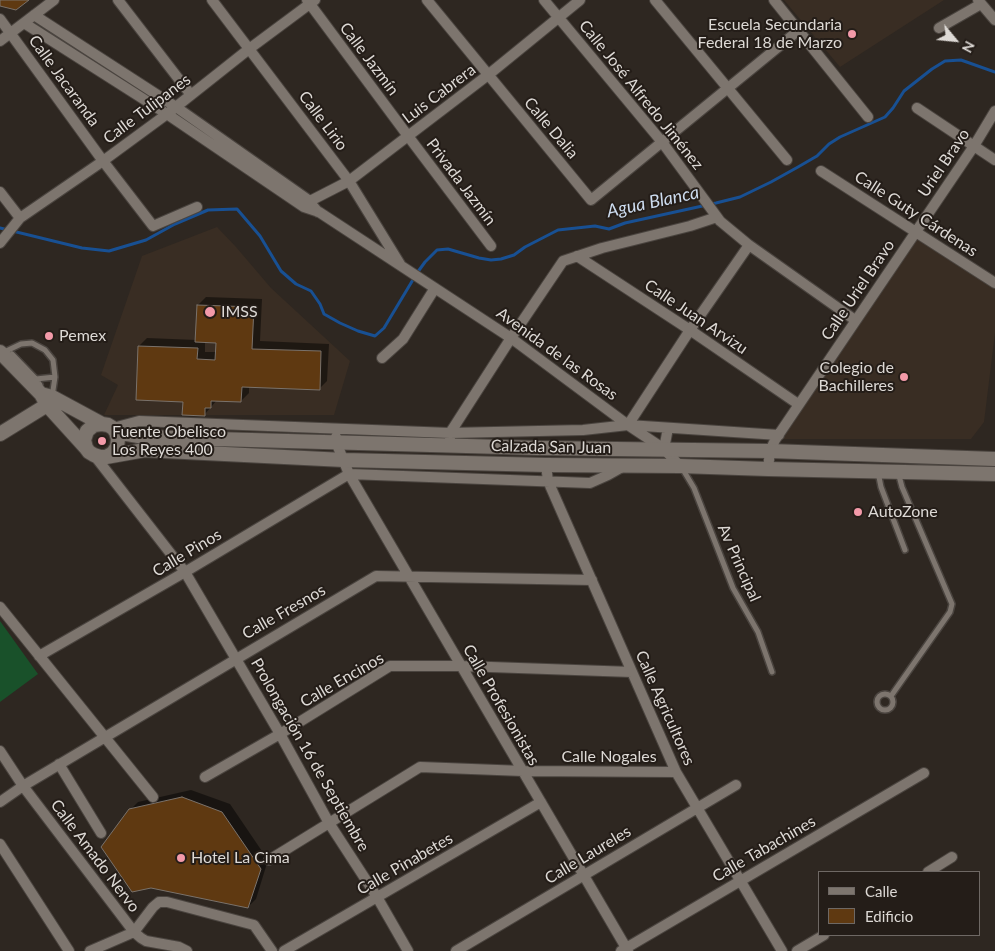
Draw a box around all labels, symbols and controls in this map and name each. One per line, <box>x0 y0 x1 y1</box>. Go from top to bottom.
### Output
place label: Escuela Secundaria Federal 18 de Marzo <box>698 15 842 53</box>
north arrow <box>930 15 980 65</box>
street label: Calle José Alfredo Jiménez <box>575 16 707 174</box>
street label: Calle Jazmín <box>335 19 403 99</box>
marker: Escuela Secundaria Federal 18 de Marzo <box>846 28 858 40</box>
street label: Calle Jacaranda <box>24 32 104 130</box>
text: N <box>959 39 979 56</box>
street label: Luis Cabrera <box>399 60 479 128</box>
street label: Calle Tulipanes <box>100 70 194 148</box>
street label: Calle Lirio <box>294 87 352 155</box>
street label: Calle Dalia <box>520 93 582 163</box>
street label: Uriel Bravo <box>914 125 974 201</box>
street label: Privada Jazmín <box>422 135 500 229</box>
street label: Calle Guty Cárdenas <box>851 167 981 261</box>
water label: Agua Blanca <box>605 182 701 222</box>
street label: Calle Uriel Bravo <box>817 236 899 344</box>
street label: Calle Juan Arvizu <box>641 275 751 359</box>
place label: IMSS <box>221 302 258 322</box>
street label: Avenida de las Rosas <box>493 304 621 404</box>
marker: IMSS <box>203 305 217 319</box>
place label: Pemex <box>59 326 106 346</box>
marker: Pemex <box>43 330 55 342</box>
place label: Colegio de Bachilleres <box>819 358 894 396</box>
marker: Colegio de Bachilleres <box>898 371 910 383</box>
place label: Fuente Obelisco Los Reyes 400 <box>112 422 226 460</box>
marker: Fuente Obelisco Los Reyes 400 <box>96 435 108 447</box>
street label: Calzada San Juan <box>491 436 611 458</box>
place label: AutoZone <box>868 502 938 522</box>
marker: AutoZone <box>852 506 864 518</box>
street label: Av Principal <box>713 521 765 605</box>
street label: Calle Pinos <box>149 525 225 581</box>
street label: Calle Fresnos <box>239 580 329 644</box>
street label: Calle Profesionistas <box>459 641 543 769</box>
street label: Calle Encinos <box>297 648 387 712</box>
street label: Calle Agricultores <box>631 648 699 768</box>
street label: Prolongación 16 de Septiembre <box>247 655 373 855</box>
street label: Calle Nogales <box>561 747 657 767</box>
street label: Calle Amado Nervo <box>46 796 144 916</box>
street label: Calle Tabachines <box>709 812 819 886</box>
street label: Calle Laureles <box>542 822 634 888</box>
street label: Calle Pinabetes <box>354 829 456 899</box>
place label: Hotel La Cima <box>191 848 290 868</box>
marker: Hotel La Cima <box>175 852 187 864</box>
legend <box>818 871 980 936</box>
text: Calle <box>865 882 897 900</box>
text: Edificio <box>865 907 913 925</box>

